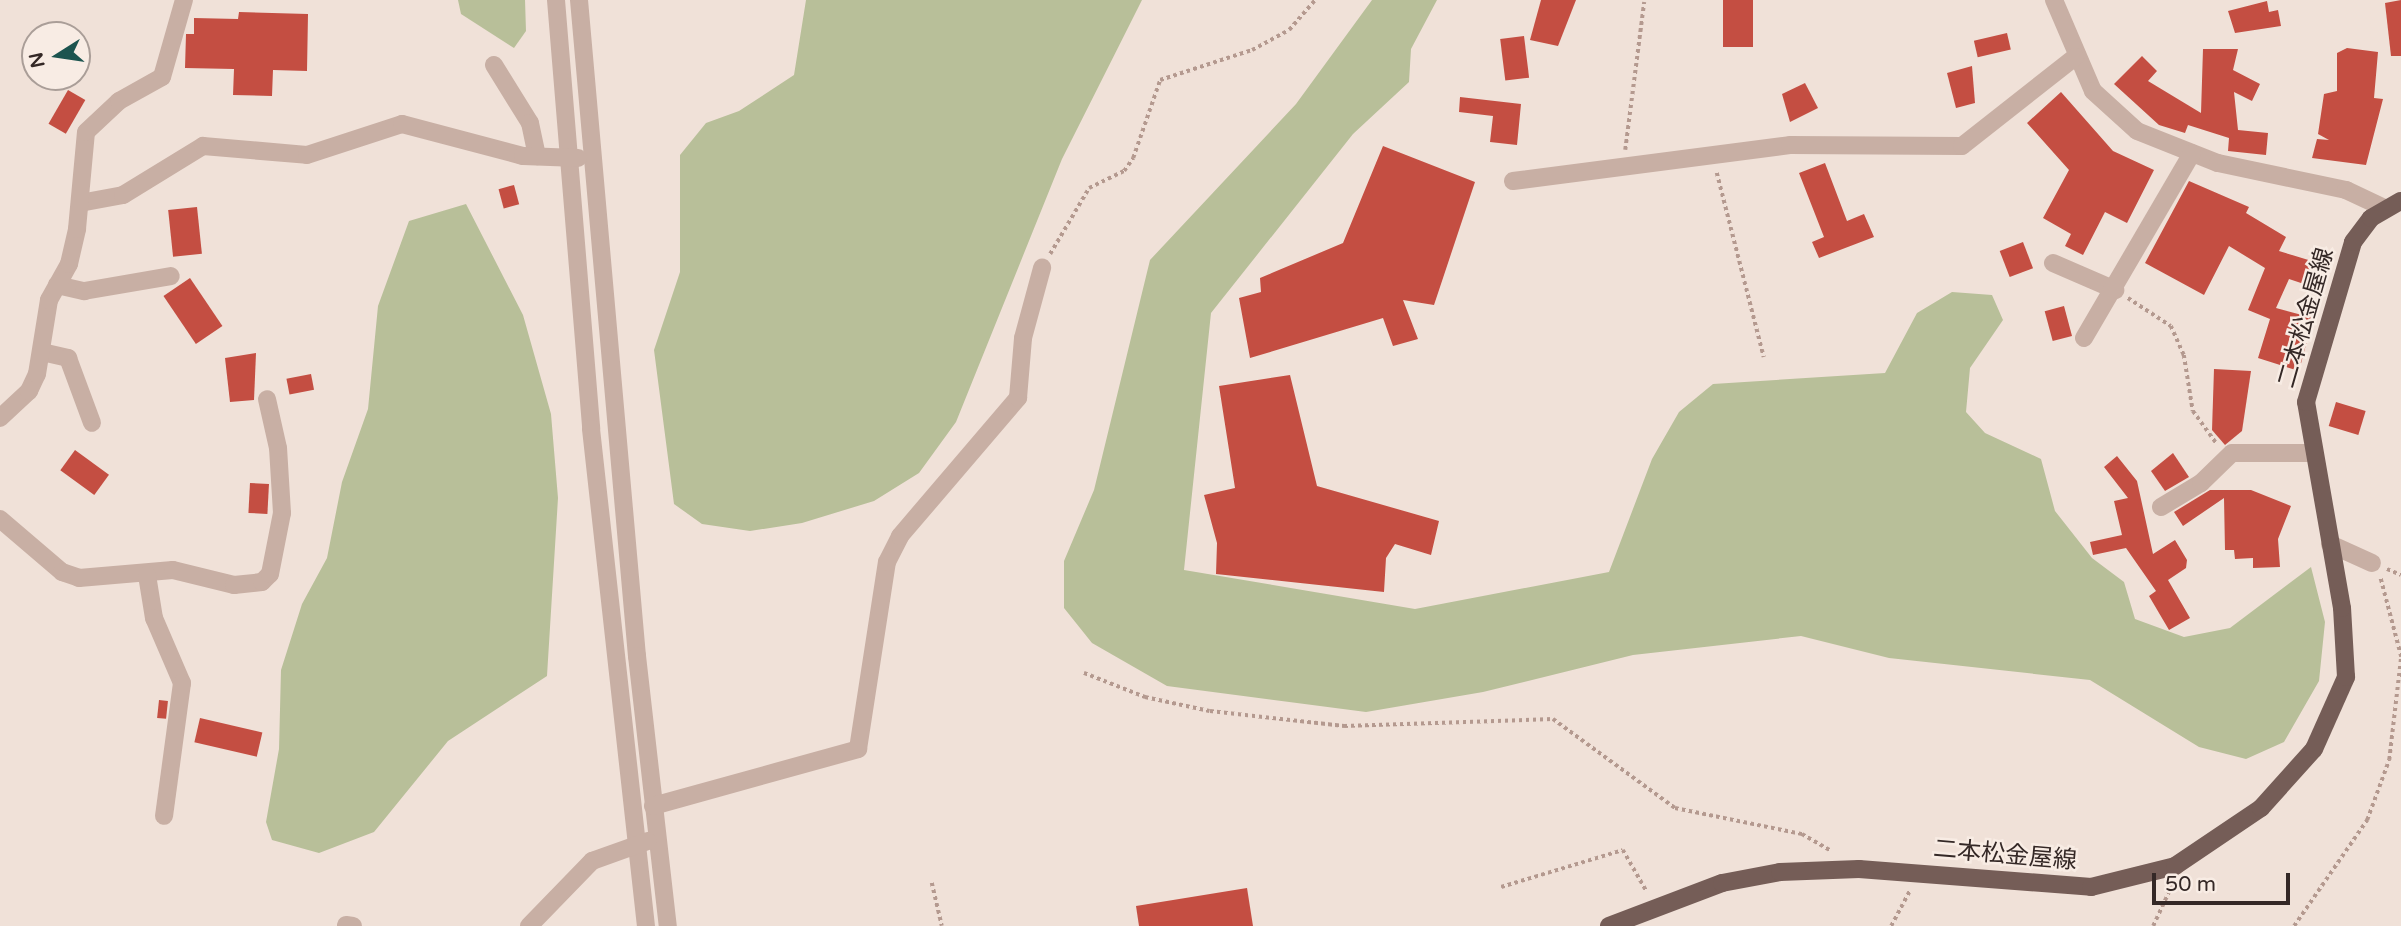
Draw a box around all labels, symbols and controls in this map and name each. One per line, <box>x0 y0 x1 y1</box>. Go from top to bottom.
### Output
north arrow <box>21 21 91 91</box>
text: N <box>25 50 50 70</box>
street label: 二本松金屋線 <box>2272 245 2340 391</box>
street label: 二本松金屋線 <box>1932 834 2078 876</box>
scale bar <box>2156 860 2294 904</box>
text: 50 m <box>2165 872 2216 897</box>

